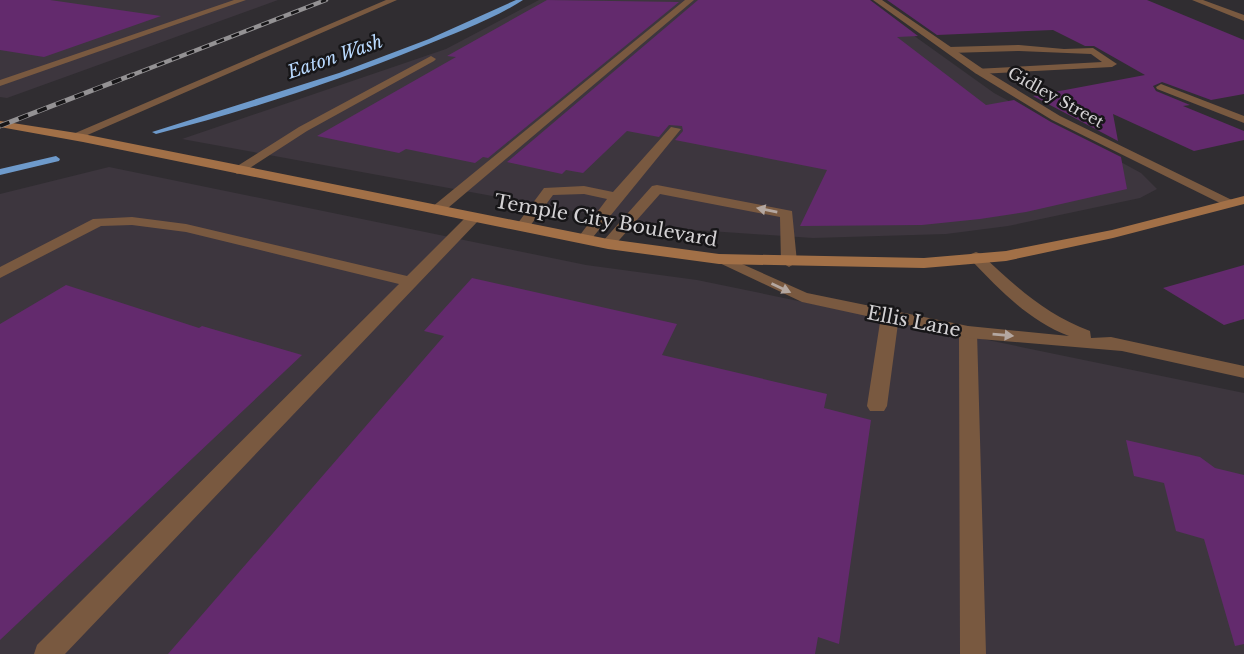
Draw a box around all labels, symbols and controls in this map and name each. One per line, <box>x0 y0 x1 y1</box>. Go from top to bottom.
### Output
water label: Eaton Wash <box>283 30 386 84</box>
street label: Gidley Street <box>1004 62 1108 132</box>
street label: Temple City Boulevard <box>493 190 719 251</box>
one-way arrow <box>756 205 778 216</box>
one-way arrow <box>771 282 791 294</box>
street label: Ellis Lane <box>865 301 963 342</box>
one-way arrow <box>992 330 1014 341</box>

